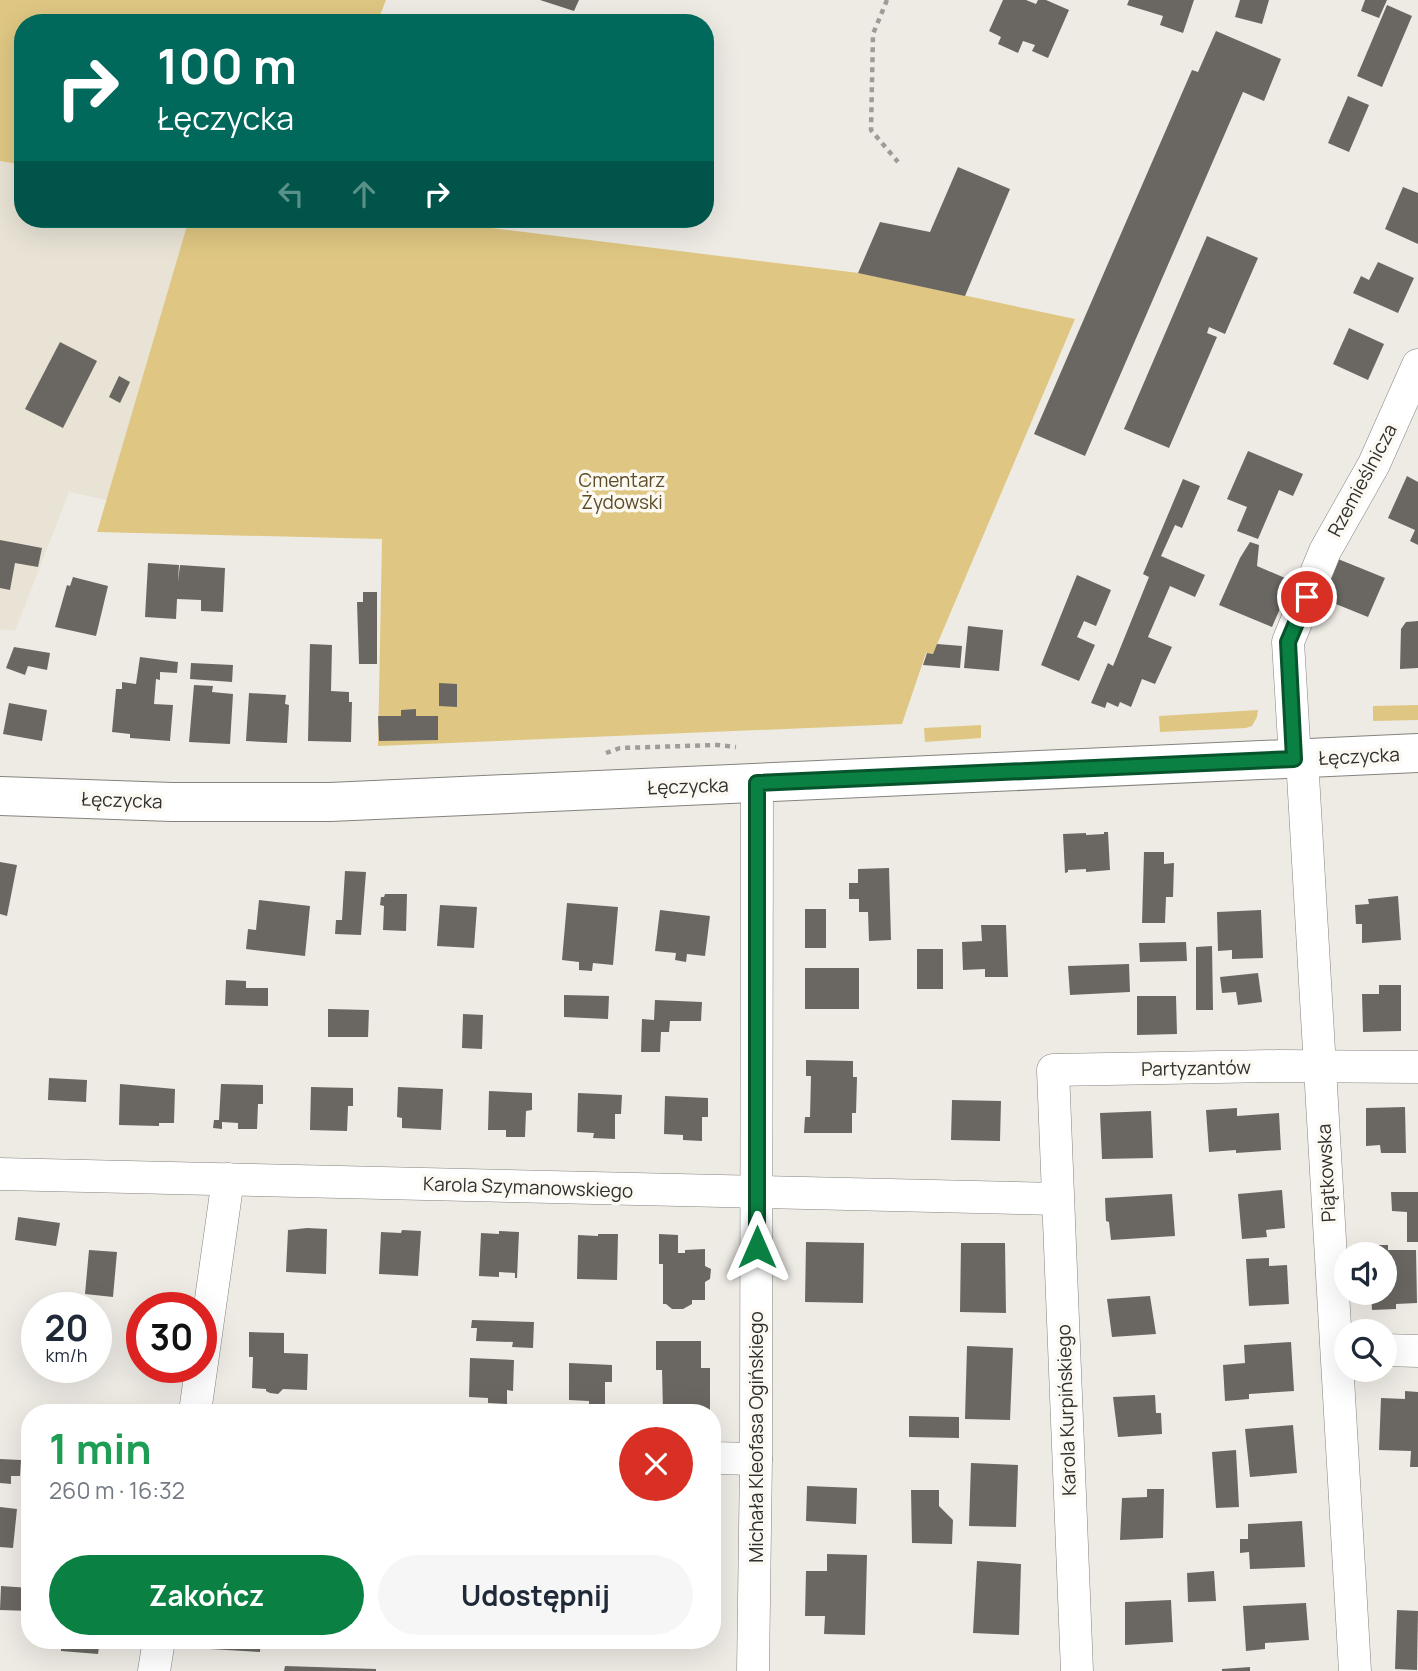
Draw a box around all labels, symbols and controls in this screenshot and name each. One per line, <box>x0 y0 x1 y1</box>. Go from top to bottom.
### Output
text: 100 m <box>157 32 297 99</box>
icon: right <box>42 42 133 133</box>
text: Łęczycka <box>157 96 294 140</box>
icon: left <box>272 175 310 213</box>
icon: ahead <box>345 175 383 213</box>
icon: right <box>418 175 456 213</box>
street label: Rzemieślnicza <box>1321 419 1403 541</box>
park label: Cmentarz Żydowski <box>579 467 665 515</box>
pin <box>1277 567 1337 627</box>
icon: arrive <box>1288 578 1326 616</box>
street label: Łęczycka <box>1318 741 1400 771</box>
street label: Łęczycka <box>647 772 729 800</box>
street label: Łęczycka <box>81 786 163 814</box>
street label: Partyzantów <box>1141 1054 1252 1082</box>
street label: Piątkowska <box>1310 1123 1342 1223</box>
street label: Karola Szymanowskiego <box>422 1170 634 1204</box>
position arrow <box>720 1210 794 1284</box>
map controls <box>1334 1242 1397 1382</box>
button: sound <box>1334 1242 1397 1305</box>
speed limit sign: 30 <box>126 1292 217 1383</box>
text: 20 <box>45 1304 88 1352</box>
street label: Michała Kleofasa Ogińskiego <box>743 1311 769 1563</box>
button: search <box>1334 1319 1397 1382</box>
street label: Karola Kurpińskiego <box>1050 1324 1082 1496</box>
text: km/h <box>46 1343 87 1367</box>
text: 1 min <box>49 1419 152 1477</box>
button: close <box>619 1427 693 1501</box>
text: 260 m · 16:32 <box>49 1474 185 1506</box>
button: Zakończ <box>49 1555 364 1635</box>
button: Udostępnij <box>378 1555 693 1635</box>

